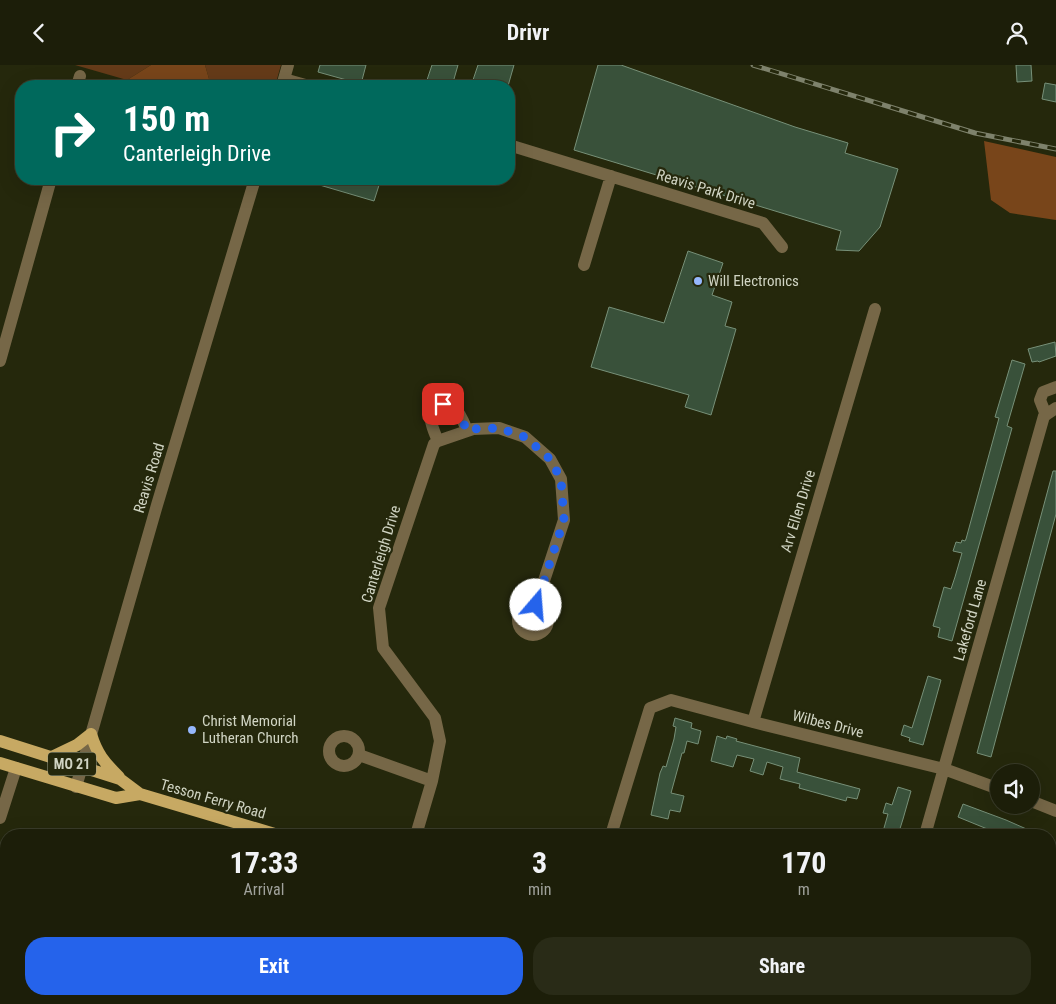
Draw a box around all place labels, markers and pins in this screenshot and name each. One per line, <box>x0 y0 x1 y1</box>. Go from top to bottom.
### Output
place label: Will Electronics <box>708 272 799 290</box>
marker: Will Electronics <box>692 275 704 287</box>
pin <box>422 383 464 425</box>
place label: Christ Memorial Lutheran Church <box>202 712 299 747</box>
marker: Christ Memorial Lutheran Church <box>186 724 198 736</box>

